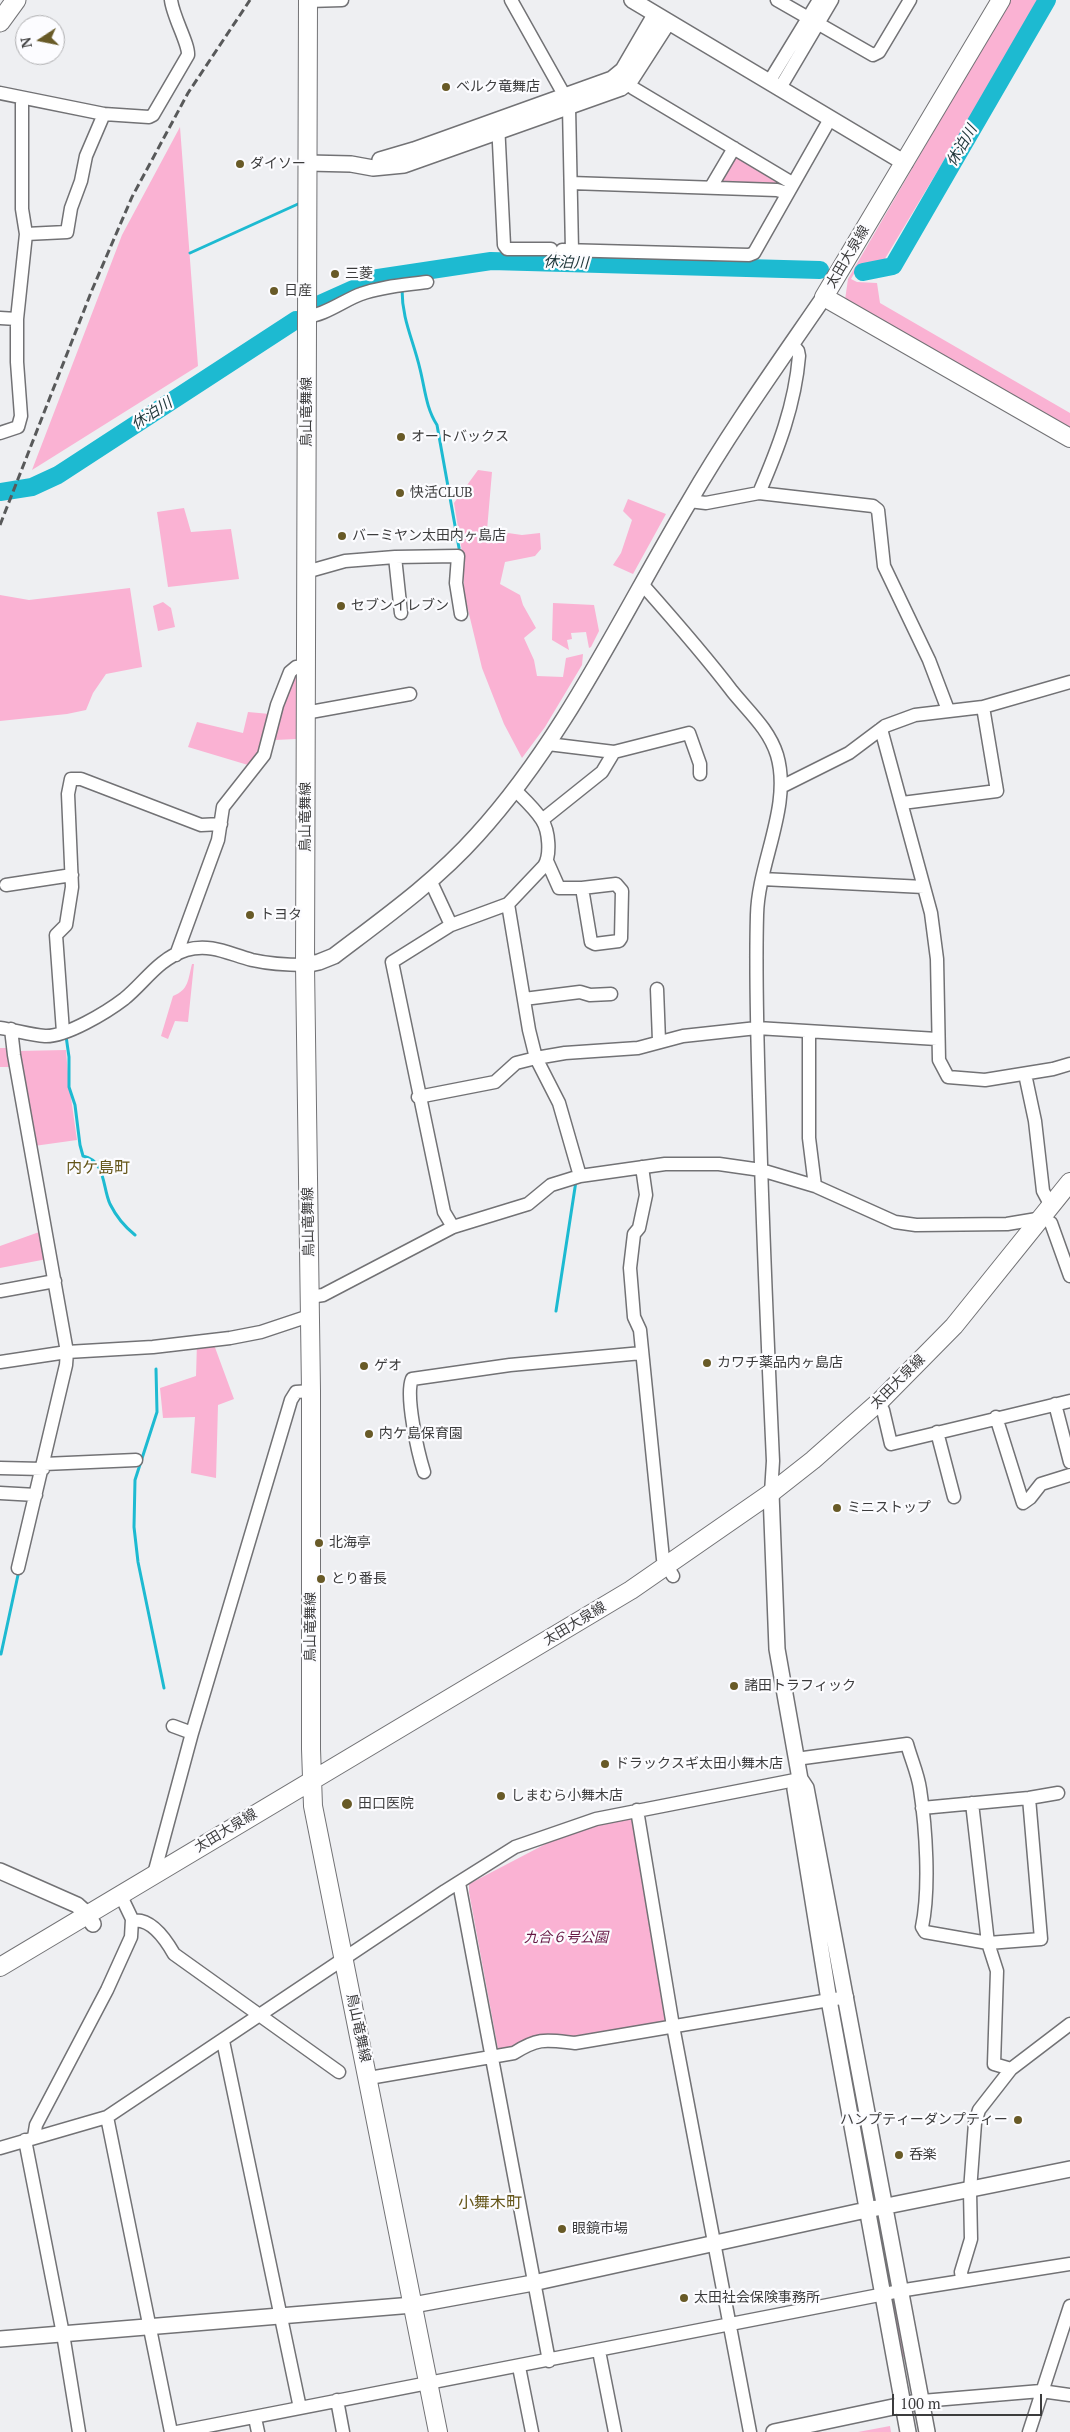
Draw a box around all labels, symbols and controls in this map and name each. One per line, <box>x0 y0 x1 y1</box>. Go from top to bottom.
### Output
north arrow <box>15 15 65 65</box>
text: N <box>15 36 36 50</box>
place label: ベルク竜舞店 <box>456 79 540 95</box>
marker: ベルク竜舞店 <box>440 81 452 93</box>
water label: 休泊川 <box>943 122 981 170</box>
place label: ダイソー <box>250 156 306 172</box>
marker: ダイソー <box>234 158 246 170</box>
street label: 太田大泉線 <box>823 223 873 291</box>
water label: 休泊川 <box>543 253 589 273</box>
place label: 三菱 <box>345 266 373 282</box>
marker: 三菱 <box>329 268 341 280</box>
place label: 日産 <box>284 283 312 299</box>
marker: 日産 <box>268 285 280 297</box>
street label: 鳥山竜舞線 <box>299 377 315 447</box>
water label: 休泊川 <box>128 394 176 434</box>
place label: オートバックス <box>411 429 509 445</box>
marker: オートバックス <box>395 431 407 443</box>
place label: 快活CLUB <box>410 485 473 501</box>
marker: 快活CLUB <box>394 487 406 499</box>
place label: バーミヤン太田内ヶ島店 <box>352 528 506 544</box>
marker: バーミヤン太田内ヶ島店 <box>336 530 348 542</box>
place label: セブンイレブン <box>351 598 449 614</box>
marker: セブンイレブン <box>335 600 347 612</box>
street label: 鳥山竜舞線 <box>298 782 314 852</box>
place label: トヨタ <box>260 907 302 923</box>
marker: トヨタ <box>244 909 256 921</box>
district label: 内ケ島町 <box>66 1158 130 1178</box>
street label: 鳥山竜舞線 <box>300 1187 318 1257</box>
street label: 太田大泉線 <box>867 1351 929 1413</box>
place label: カワチ薬品内ヶ島店 <box>717 1355 843 1371</box>
marker: カワチ薬品内ヶ島店 <box>701 1357 713 1369</box>
place label: ゲオ <box>374 1358 402 1374</box>
marker: ゲオ <box>358 1360 370 1372</box>
place label: 内ケ島保育園 <box>379 1426 463 1442</box>
marker: 内ケ島保育園 <box>363 1428 375 1440</box>
place label: ミニストップ <box>847 1500 931 1516</box>
marker: ミニストップ <box>831 1502 843 1514</box>
place label: 北海亭 <box>329 1535 371 1551</box>
marker: 北海亭 <box>313 1537 325 1549</box>
place label: とり番長 <box>331 1571 387 1587</box>
marker: とり番長 <box>315 1573 327 1585</box>
street label: 鳥山竜舞線 <box>303 1592 319 1662</box>
street label: 太田大泉線 <box>541 1599 609 1649</box>
place label: 諸田トラフィック <box>744 1678 856 1694</box>
marker: 諸田トラフィック <box>728 1680 740 1692</box>
place label: ドラックスギ太田小舞木店 <box>615 1756 783 1772</box>
marker: ドラックスギ太田小舞木店 <box>599 1758 611 1770</box>
place label: しまむら小舞木店 <box>511 1788 623 1804</box>
marker: しまむら小舞木店 <box>495 1790 507 1802</box>
place label: 田口医院 <box>358 1796 414 1812</box>
marker: 田口医院 <box>340 1797 354 1811</box>
street label: 太田大泉線 <box>192 1806 260 1856</box>
park label: 九合６号公園 <box>524 1930 608 1946</box>
street label: 鳥山竜舞線 <box>343 1992 373 2064</box>
place label: ハンプティーダンプティー <box>840 2112 1008 2128</box>
marker: ハンプティーダンプティー <box>1012 2114 1024 2126</box>
place label: 呑楽 <box>909 2147 937 2163</box>
marker: 呑楽 <box>893 2149 905 2161</box>
district label: 小舞木町 <box>458 2193 522 2213</box>
place label: 眼鏡市場 <box>572 2221 628 2237</box>
marker: 眼鏡市場 <box>556 2223 568 2235</box>
place label: 太田社会保険事務所 <box>694 2290 820 2306</box>
marker: 太田社会保険事務所 <box>678 2292 690 2304</box>
scale bar <box>895 2384 1045 2416</box>
text: 100 m <box>900 2393 941 2413</box>

